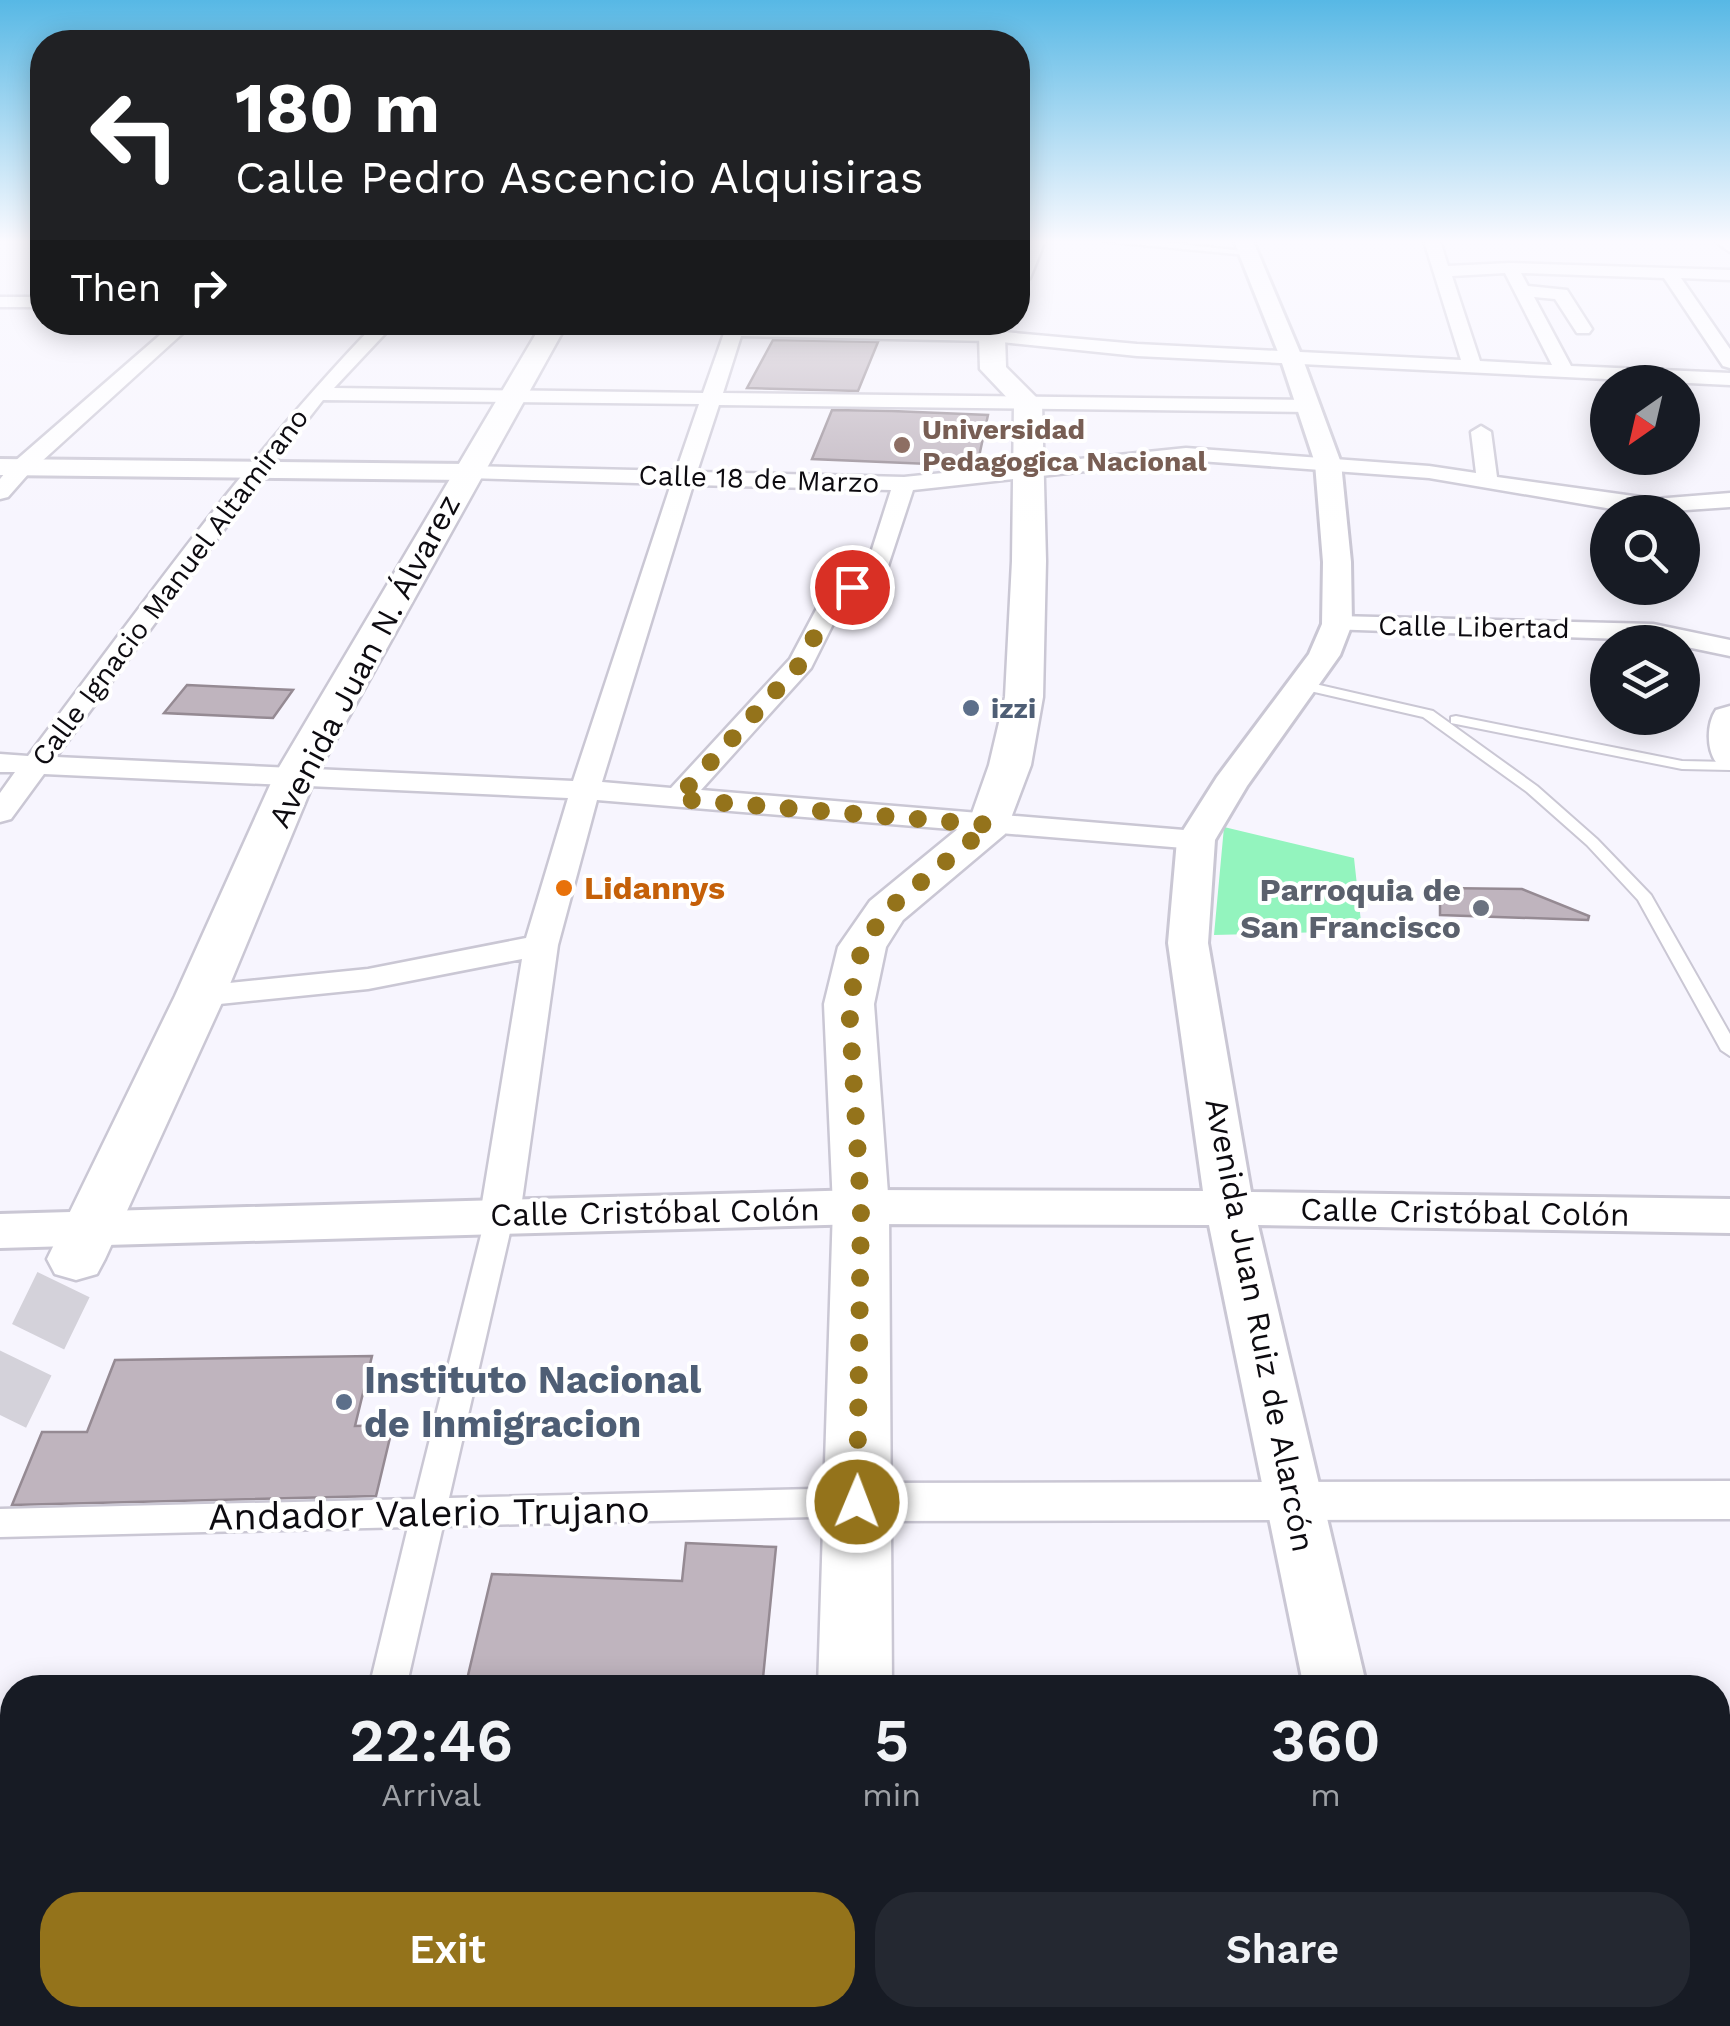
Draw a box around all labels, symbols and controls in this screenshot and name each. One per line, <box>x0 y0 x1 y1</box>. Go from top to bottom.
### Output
text: 180 m <box>235 67 440 149</box>
icon: left <box>70 70 200 200</box>
text: Calle Pedro Ascencio Alquisiras <box>235 151 924 204</box>
icon: right <box>181 260 236 315</box>
text: Then <box>70 266 161 310</box>
north arrow <box>1590 365 1700 475</box>
map controls <box>1590 365 1700 735</box>
street label: Calle Ignacio Manuel Altamirano <box>25 402 315 772</box>
place label: Universidad Pedagogica Nacional <box>922 413 1207 478</box>
marker: Universidad Pedagogica Nacional <box>891 434 913 456</box>
street label: Calle 18 de Marzo <box>638 458 880 500</box>
street label: Avenida Juan N. Álvarez <box>260 488 468 834</box>
button: search <box>1590 495 1700 605</box>
pin <box>810 545 895 630</box>
icon: arrive <box>825 560 880 615</box>
street label: Calle Libertad <box>1378 609 1570 645</box>
button: layers <box>1590 625 1700 735</box>
place label: izzi <box>991 692 1036 725</box>
marker: izzi <box>960 697 982 719</box>
place label: Lidannys <box>584 869 725 907</box>
place label: Parroquia de San Francisco <box>1240 871 1461 946</box>
marker: Lidannys <box>553 877 575 899</box>
marker: Parroquia de San Francisco <box>1470 897 1492 919</box>
street label: Avenida Juan Ruiz de Alarcón <box>1197 1095 1323 1555</box>
street label: Calle Cristóbal Colón <box>490 1190 820 1234</box>
street label: Calle Cristóbal Colón <box>1300 1190 1630 1234</box>
place label: Instituto Nacional de Inmigracion <box>364 1358 702 1446</box>
marker: Instituto Nacional de Inmigracion <box>333 1391 355 1413</box>
position arrow <box>805 1450 909 1554</box>
street label: Andador Valerio Trujano <box>208 1487 650 1539</box>
text: 22:46 <box>349 1705 513 1776</box>
text: 5 <box>874 1705 909 1776</box>
text: 360 <box>1270 1705 1381 1776</box>
text: Arrival <box>381 1776 481 1814</box>
text: min <box>862 1776 921 1814</box>
text: m <box>1310 1776 1341 1814</box>
button: Exit <box>40 1892 855 2007</box>
button: Share <box>875 1892 1690 2007</box>

